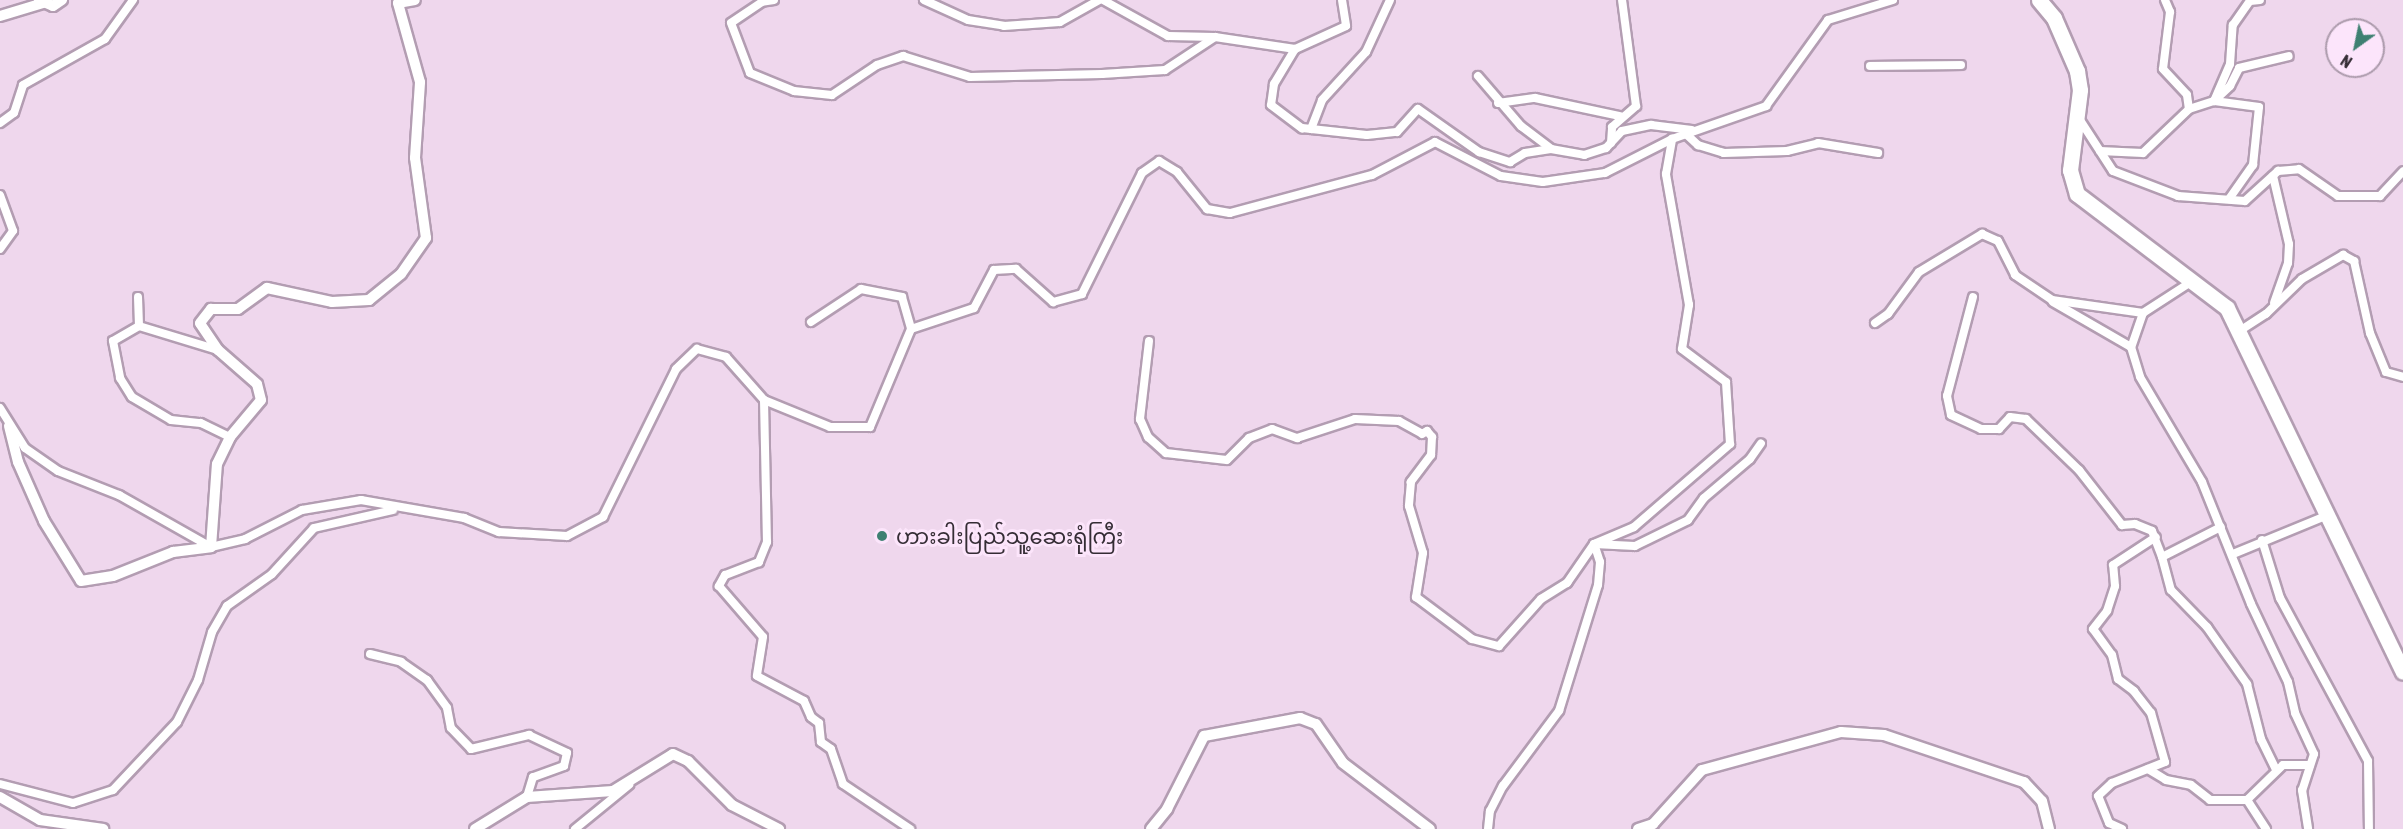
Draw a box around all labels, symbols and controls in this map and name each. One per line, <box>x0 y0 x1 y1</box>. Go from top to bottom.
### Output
north arrow <box>2325 18 2385 78</box>
text: N <box>2337 51 2355 72</box>
place label: ဟားခါးပြည်သူ့ဆေးရုံကြီး <box>896 523 1123 549</box>
marker: ဟားခါးပြည်သူ့ဆေးရုံကြီး <box>873 527 891 545</box>

